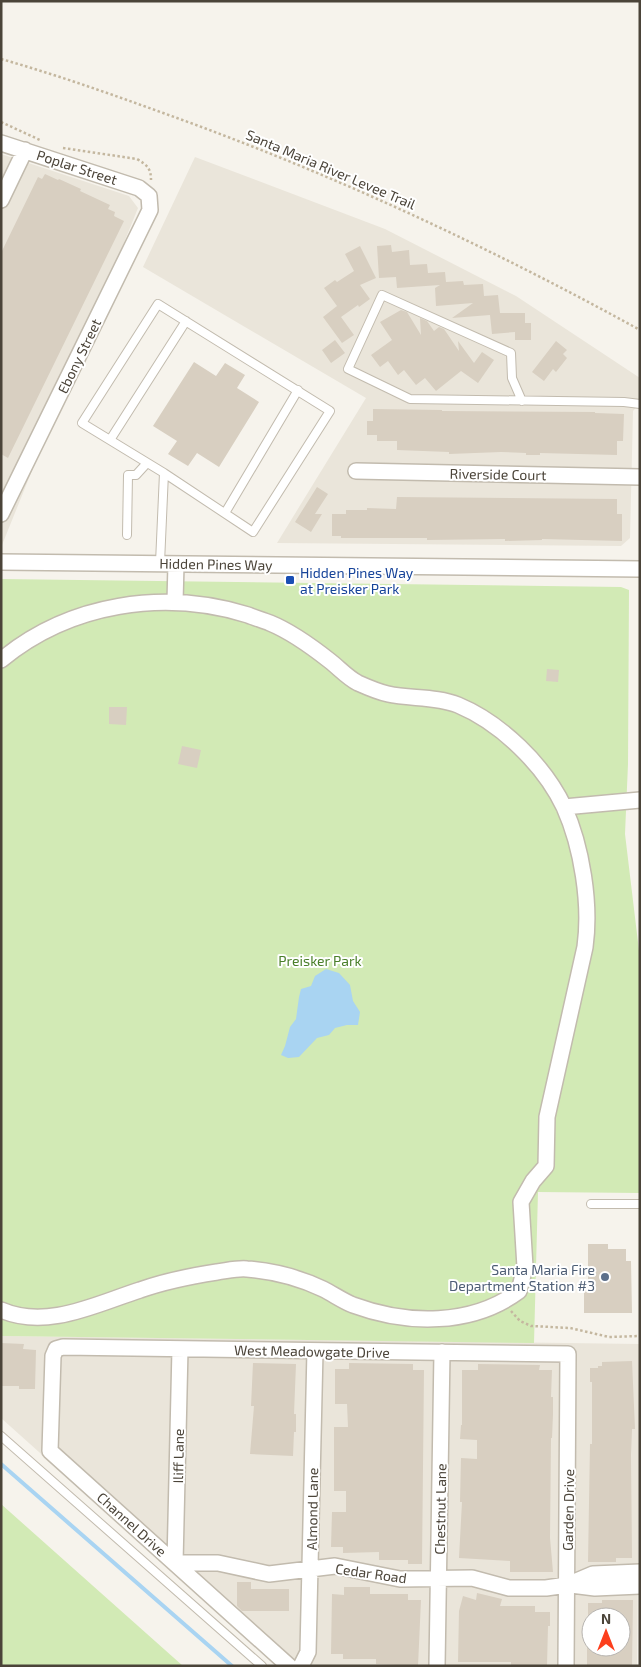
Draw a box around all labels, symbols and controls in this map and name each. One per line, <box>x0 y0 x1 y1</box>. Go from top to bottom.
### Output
street label: Santa Maria River Levee Trail <box>244 125 419 213</box>
street label: Poplar Street <box>35 146 119 188</box>
street label: Ebony Street <box>54 316 104 396</box>
street label: Riverside Court <box>450 465 546 483</box>
street label: Hidden Pines Way <box>159 555 273 573</box>
place label: Hidden Pines Way at Preisker Park <box>300 564 414 597</box>
marker: Hidden Pines Way at Preisker Park <box>284 574 296 586</box>
park label: Preisker Park <box>278 952 362 969</box>
place label: Santa Maria Fire Department Station #3 <box>449 1261 595 1294</box>
marker: Santa Maria Fire Department Station #3 <box>599 1271 611 1283</box>
street label: West Meadowgate Drive <box>234 1341 390 1361</box>
street label: Iliff Lane <box>169 1428 187 1484</box>
street label: Chestnut Lane <box>431 1463 449 1555</box>
street label: Almond Lane <box>303 1467 321 1551</box>
street label: Garden Drive <box>559 1469 577 1551</box>
street label: Channel Drive <box>94 1488 170 1560</box>
street label: Cedar Road <box>334 1560 408 1586</box>
north arrow <box>581 1607 631 1657</box>
text: N <box>601 1610 611 1627</box>

